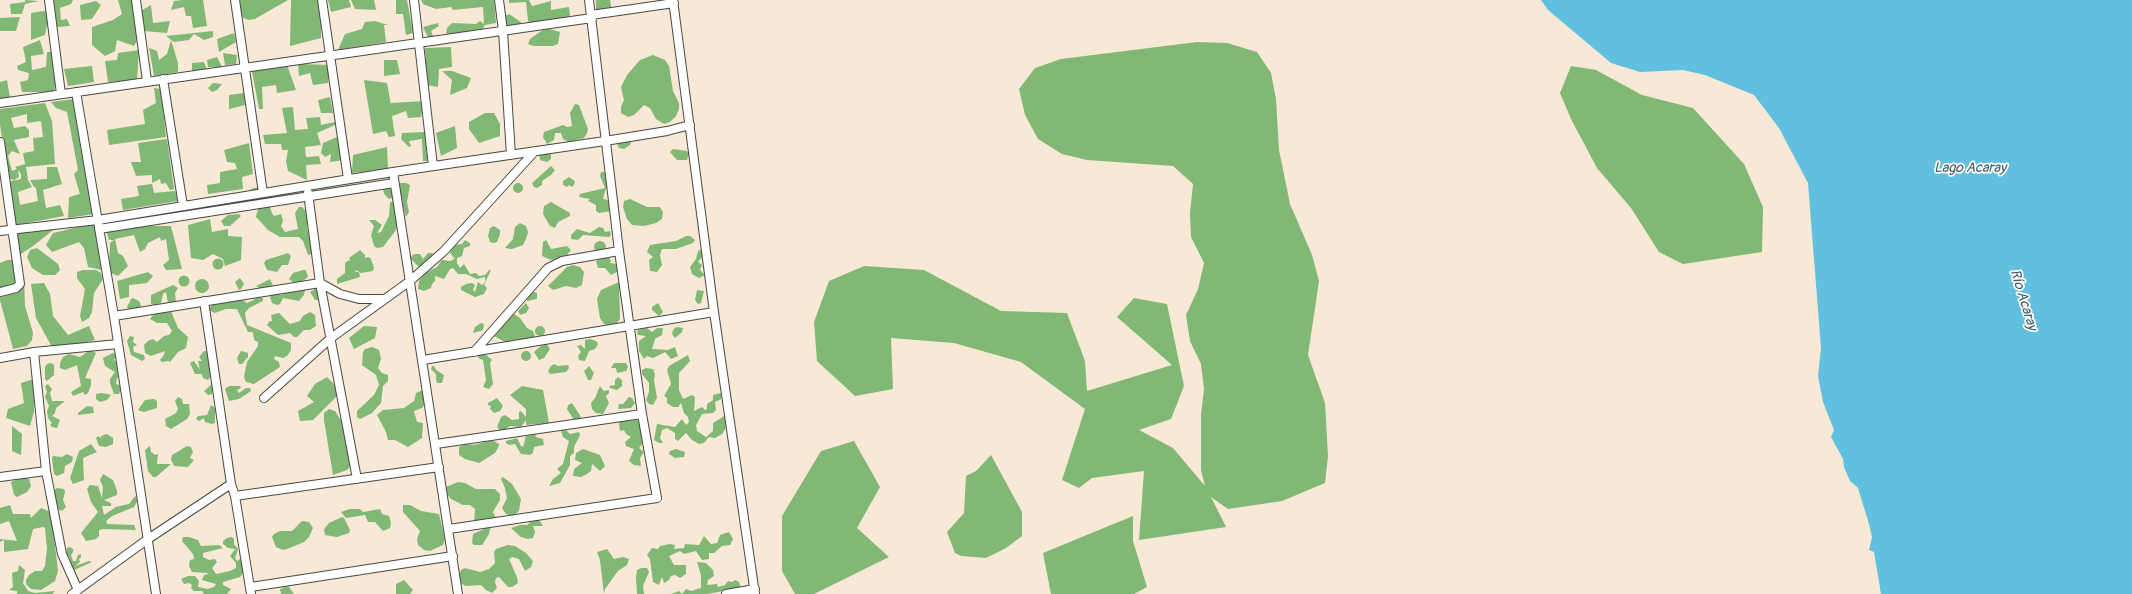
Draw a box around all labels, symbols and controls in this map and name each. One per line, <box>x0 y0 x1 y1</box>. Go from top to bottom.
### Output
water label: Lago Acaray <box>1934 160 2006 176</box>
water label: Río Acaray <box>2006 268 2040 332</box>

